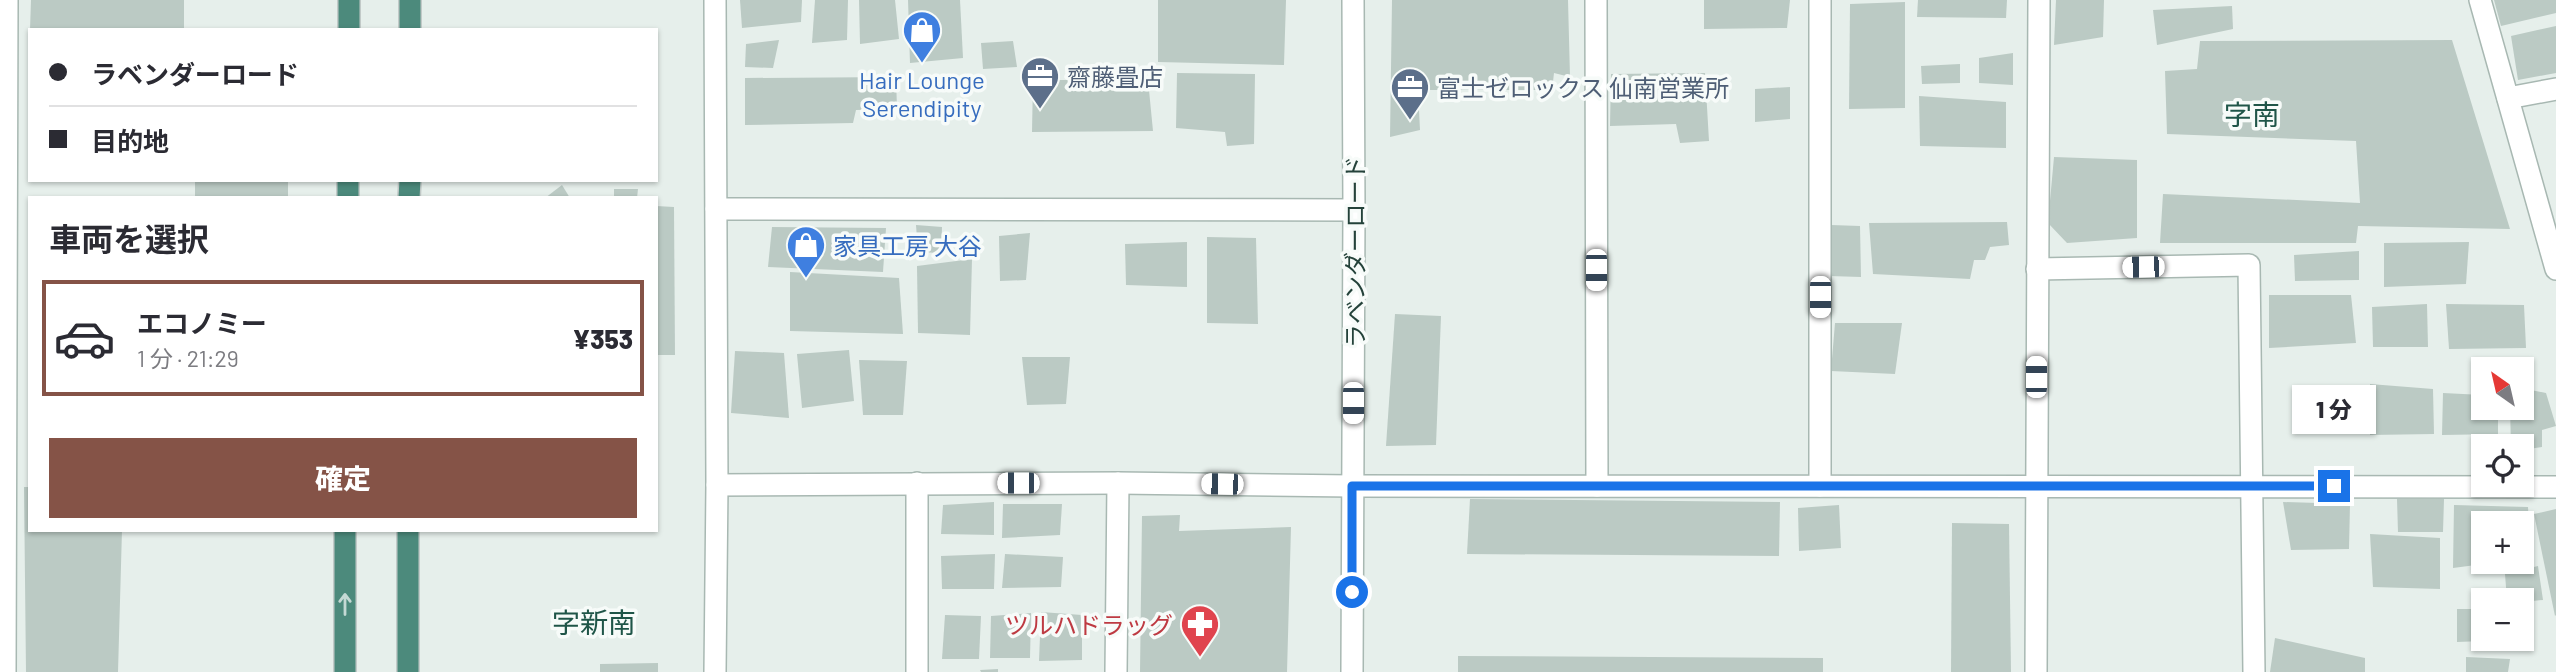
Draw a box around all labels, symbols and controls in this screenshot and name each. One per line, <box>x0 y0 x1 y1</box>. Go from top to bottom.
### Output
shop icon: Hair Lounge Serendipity <box>901 9 943 64</box>
office icon: 齋藤畳店 <box>1019 55 1061 110</box>
text: ラベンダーロード <box>91 58 299 89</box>
place label: 齋藤畳店 <box>1067 62 1163 91</box>
place label: Hair Lounge Serendipity <box>859 65 985 122</box>
office icon: 富士ゼロックス 仙南営業所 <box>1389 66 1431 121</box>
place label: 富士ゼロックス 仙南営業所 <box>1437 73 1729 102</box>
district label: 字南 <box>2224 97 2280 131</box>
text: 目的地 <box>91 125 169 156</box>
street label: ラベンダーロード <box>1340 156 1369 348</box>
text: 車両を選択 <box>49 219 209 257</box>
shop icon: 家具工房 大谷 <box>785 224 827 279</box>
place label: 家具工房 大谷 <box>833 231 982 260</box>
car <box>1586 249 1607 291</box>
car <box>2122 256 2165 278</box>
car <box>1810 276 1831 318</box>
icon: car <box>53 307 116 370</box>
text: エコノミー <box>137 307 267 338</box>
text: ¥353 <box>572 323 633 354</box>
text: 1 分 · 21:29 <box>137 344 239 372</box>
car <box>2026 356 2047 398</box>
north arrow <box>2471 357 2534 420</box>
map controls <box>2471 357 2534 651</box>
car <box>1343 382 1364 424</box>
callout: 1 分 <box>2292 384 2376 434</box>
text: 1 分 <box>2316 395 2352 423</box>
button: locate <box>2471 434 2534 497</box>
button: 確定 <box>49 438 637 518</box>
route end <box>2318 470 2350 502</box>
car <box>998 473 1040 494</box>
car <box>1201 473 1244 495</box>
button: + <box>2471 511 2534 574</box>
route start <box>1336 576 1368 608</box>
button: − <box>2471 588 2534 651</box>
one-way arrow <box>338 593 352 616</box>
pharmacy icon: ツルハドラッグ <box>1179 603 1221 658</box>
district label: 字新南 <box>552 605 636 639</box>
place label: ツルハドラッグ <box>1005 610 1173 639</box>

